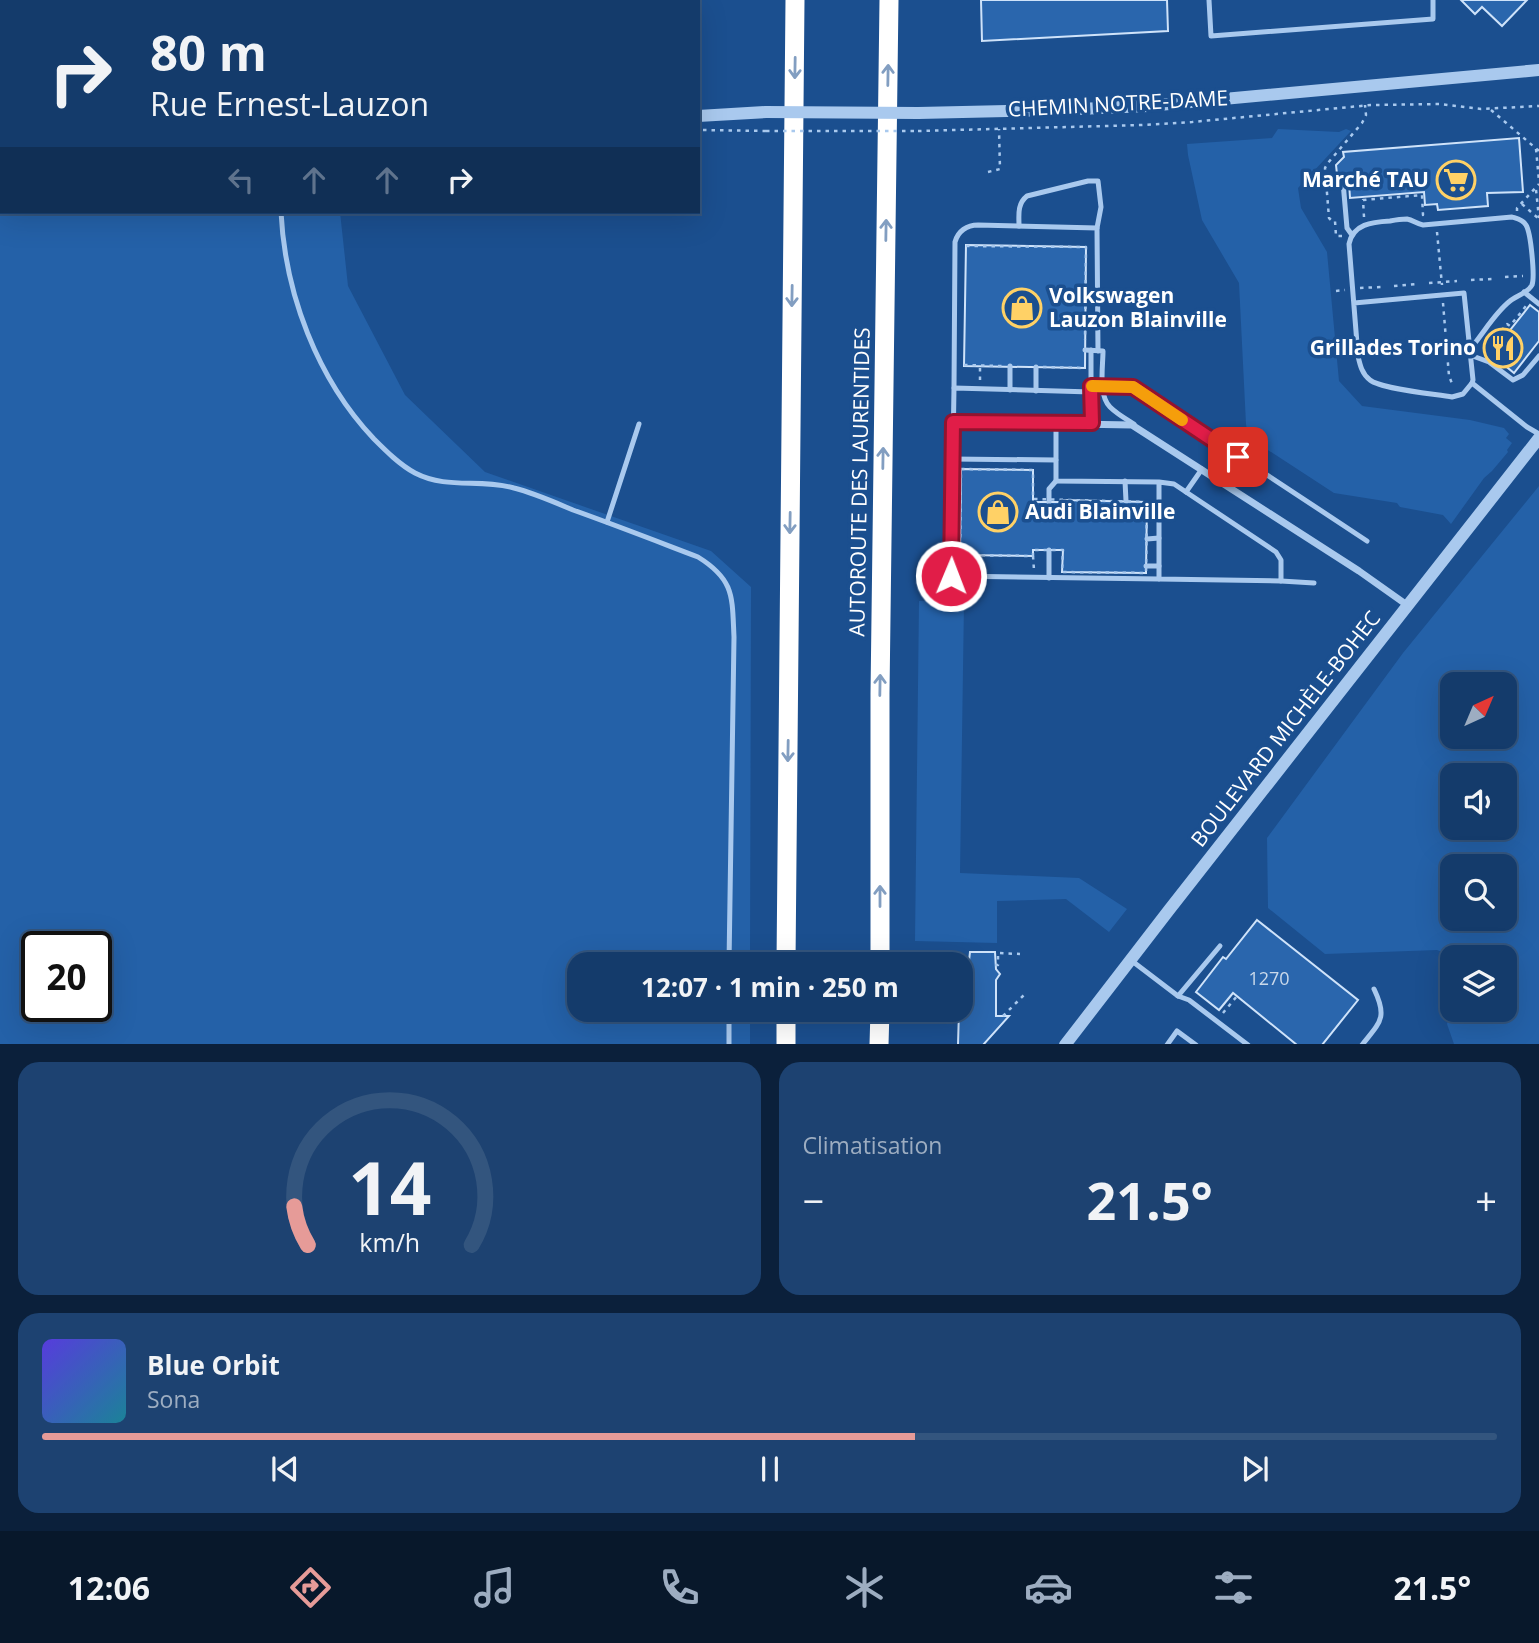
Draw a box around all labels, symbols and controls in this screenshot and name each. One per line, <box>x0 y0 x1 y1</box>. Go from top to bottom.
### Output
text: 80 m <box>150 19 267 85</box>
icon: right <box>35 28 126 119</box>
one-way arrow <box>788 56 802 79</box>
one-way arrow <box>881 64 894 87</box>
text: Rue Ernest-Lauzon <box>150 82 429 125</box>
street label: CHEMIN NOTRE-DAME <box>1007 83 1229 123</box>
supermarket icon: Marché TAU <box>1435 159 1477 201</box>
icon: left <box>222 161 260 199</box>
icon: ahead <box>295 161 333 199</box>
icon: ahead <box>368 161 406 199</box>
icon: right <box>441 161 479 199</box>
place label: Marché TAU <box>1302 165 1429 193</box>
one-way arrow <box>879 219 892 242</box>
place label: Volkswagen Lauzon Blainville <box>1049 281 1227 333</box>
one-way arrow <box>786 284 799 307</box>
shop icon: Volkswagen Lauzon Blainville <box>1001 287 1043 329</box>
street label: AUTOROUTE DES LAURENTIDES <box>842 327 876 637</box>
restaurant icon: Grillades Torino <box>1482 327 1524 369</box>
place label: Grillades Torino <box>1310 333 1476 361</box>
pin <box>1208 427 1268 487</box>
icon: arrive <box>1219 438 1257 476</box>
one-way arrow <box>877 446 890 469</box>
shop icon: Audi Blainville <box>977 491 1019 533</box>
place label: Audi Blainville <box>1025 497 1175 525</box>
one-way arrow <box>783 511 797 534</box>
position arrow <box>914 539 988 613</box>
street label: BOULEVARD MICHÈLE-BOHEC <box>1184 605 1386 852</box>
north arrow <box>1440 672 1517 749</box>
map controls <box>1440 672 1517 1022</box>
one-way arrow <box>873 674 887 697</box>
one-way arrow <box>781 739 795 762</box>
button: sound <box>1440 763 1517 840</box>
button: search <box>1440 854 1517 931</box>
one-way arrow <box>873 885 887 908</box>
speed limit sign: 20 <box>21 931 112 1022</box>
button: layers <box>1440 945 1517 1022</box>
house number: 1270 <box>1248 966 1290 990</box>
text: 12:07 · 1 min · 250 m <box>641 969 899 1005</box>
text: Climatisation <box>803 1129 942 1161</box>
text: 14 <box>348 1137 431 1236</box>
text: 21.5° <box>1087 1164 1213 1235</box>
text: − <box>803 1174 824 1226</box>
text: + <box>1475 1174 1497 1226</box>
text: km/h <box>359 1224 420 1258</box>
text: Blue Orbit <box>147 1347 280 1383</box>
text: Sona <box>147 1383 200 1415</box>
icon: previous <box>266 1450 304 1488</box>
icon: pause <box>751 1450 789 1488</box>
icon: next <box>1236 1450 1274 1488</box>
icon: directions <box>286 1563 335 1612</box>
icon: music <box>470 1563 519 1612</box>
icon: phone <box>655 1563 704 1612</box>
icon: climate <box>840 1563 889 1612</box>
icon: car <box>1024 1563 1073 1612</box>
icon: filters <box>1209 1563 1258 1612</box>
text: 12:06 <box>68 1566 150 1609</box>
text: 21.5° <box>1393 1566 1471 1609</box>

